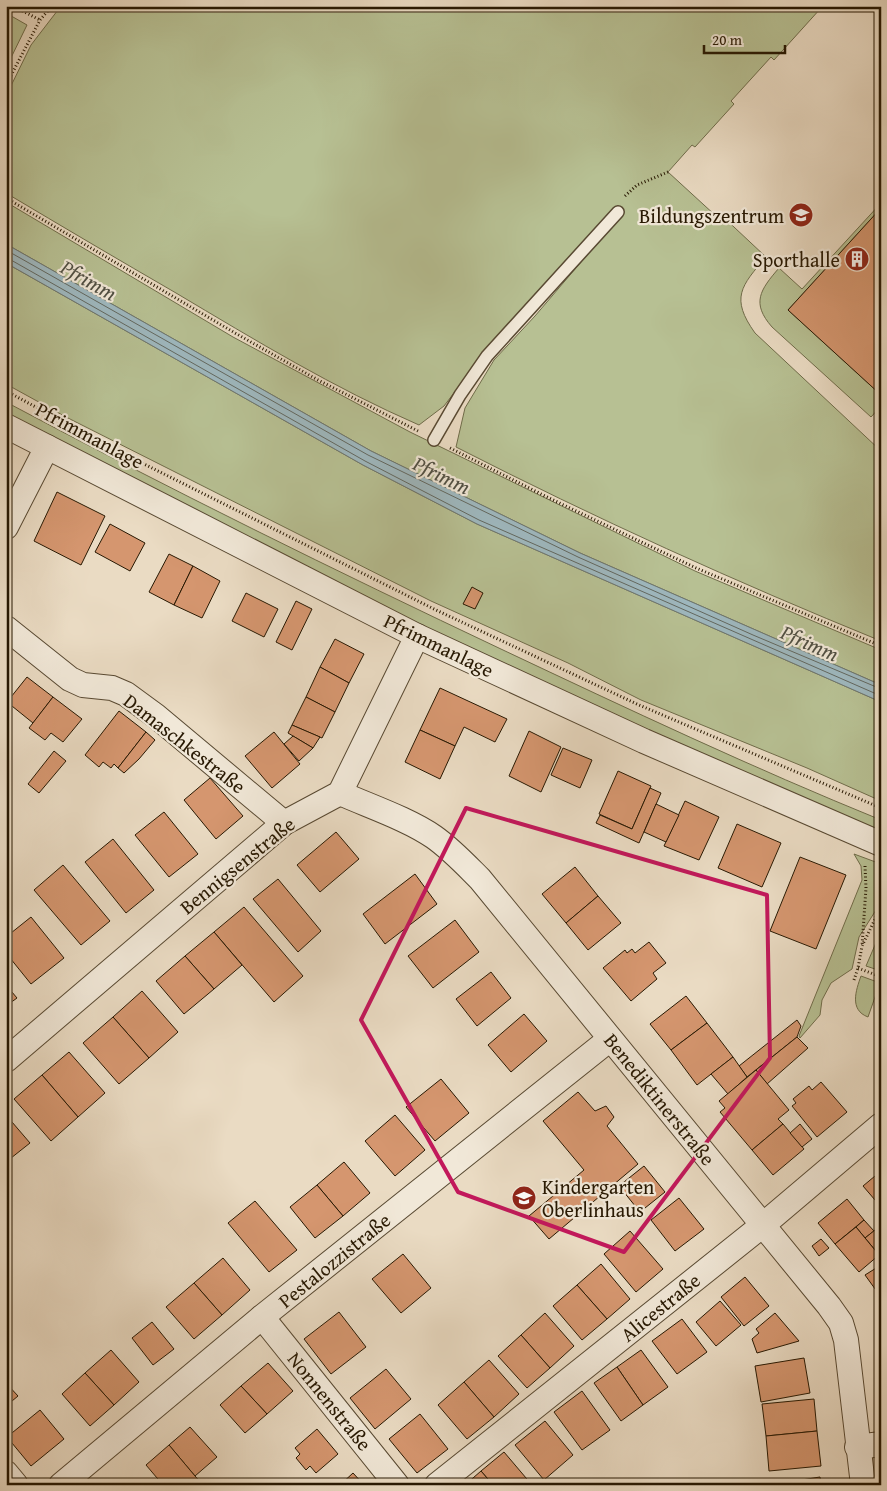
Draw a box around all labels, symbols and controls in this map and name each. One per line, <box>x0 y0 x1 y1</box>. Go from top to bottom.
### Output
scale bar <box>704 22 786 54</box>
text: 20 m <box>712 29 743 50</box>
place label: Bildungszentrum <box>639 201 785 230</box>
school or university icon: Bildungszentrum <box>788 202 814 228</box>
place label: Sporthalle <box>753 245 840 274</box>
building icon: Sporthalle <box>844 246 870 272</box>
water label: Pfrimm <box>54 251 123 309</box>
street label: Pfrimmanlage <box>31 394 149 476</box>
water label: Pfrimm <box>407 447 476 502</box>
street label: Pfrimmanlage <box>379 606 499 684</box>
water label: Pfrimm <box>775 616 844 669</box>
street label: Damaschkestraße <box>118 686 252 800</box>
street label: Bennigsenstraße <box>173 809 301 921</box>
street label: Benediktinerstraße <box>597 1027 723 1171</box>
place label: Kindergarten Oberlinhaus <box>542 1172 654 1224</box>
school or university icon: Kindergarten Oberlinhaus <box>511 1185 537 1211</box>
street label: Pestalozzistraße <box>272 1206 396 1314</box>
street label: Alicestraße <box>614 1266 706 1348</box>
street label: Nonnenstraße <box>281 1345 379 1457</box>

